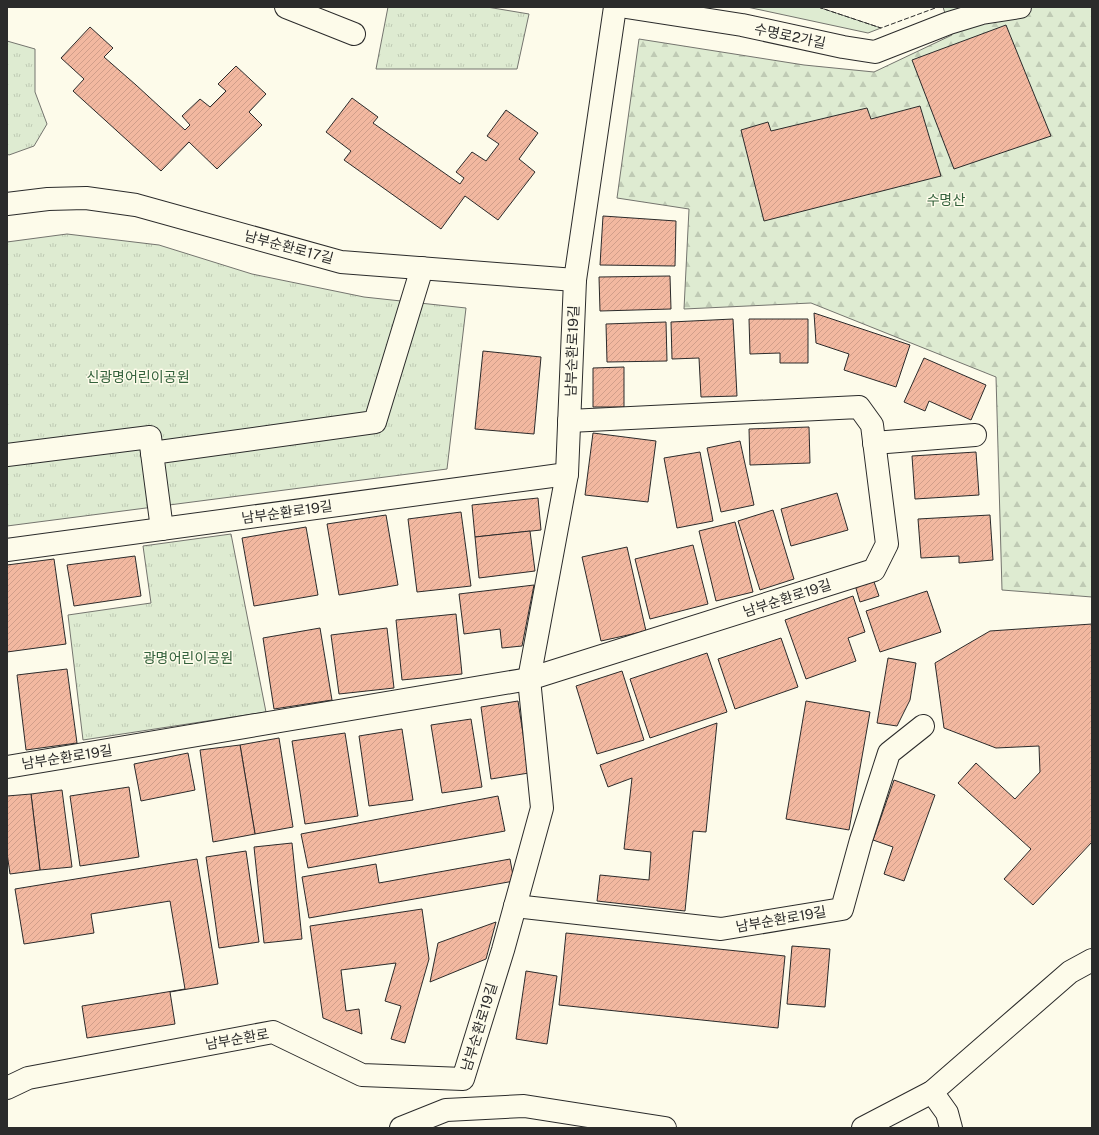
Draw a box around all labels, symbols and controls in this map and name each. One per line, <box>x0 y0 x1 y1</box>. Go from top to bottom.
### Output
street label: 수명로2가길 <box>753 21 827 51</box>
park label: 수명산 <box>927 192 965 208</box>
street label: 남부순환로17길 <box>243 227 335 267</box>
street label: 남부순환로19길 <box>562 305 582 397</box>
park label: 신광명어린이공원 <box>86 369 190 385</box>
street label: 남부순환로19길 <box>240 498 334 526</box>
street label: 남부순환로19길 <box>741 576 833 620</box>
park label: 광명어린이공원 <box>143 650 233 666</box>
street label: 남부순환로19길 <box>20 742 114 772</box>
street label: 남부순환로19길 <box>734 903 828 935</box>
street label: 남부순환로19길 <box>458 981 500 1073</box>
street label: 남부순환로 <box>204 1026 270 1052</box>

